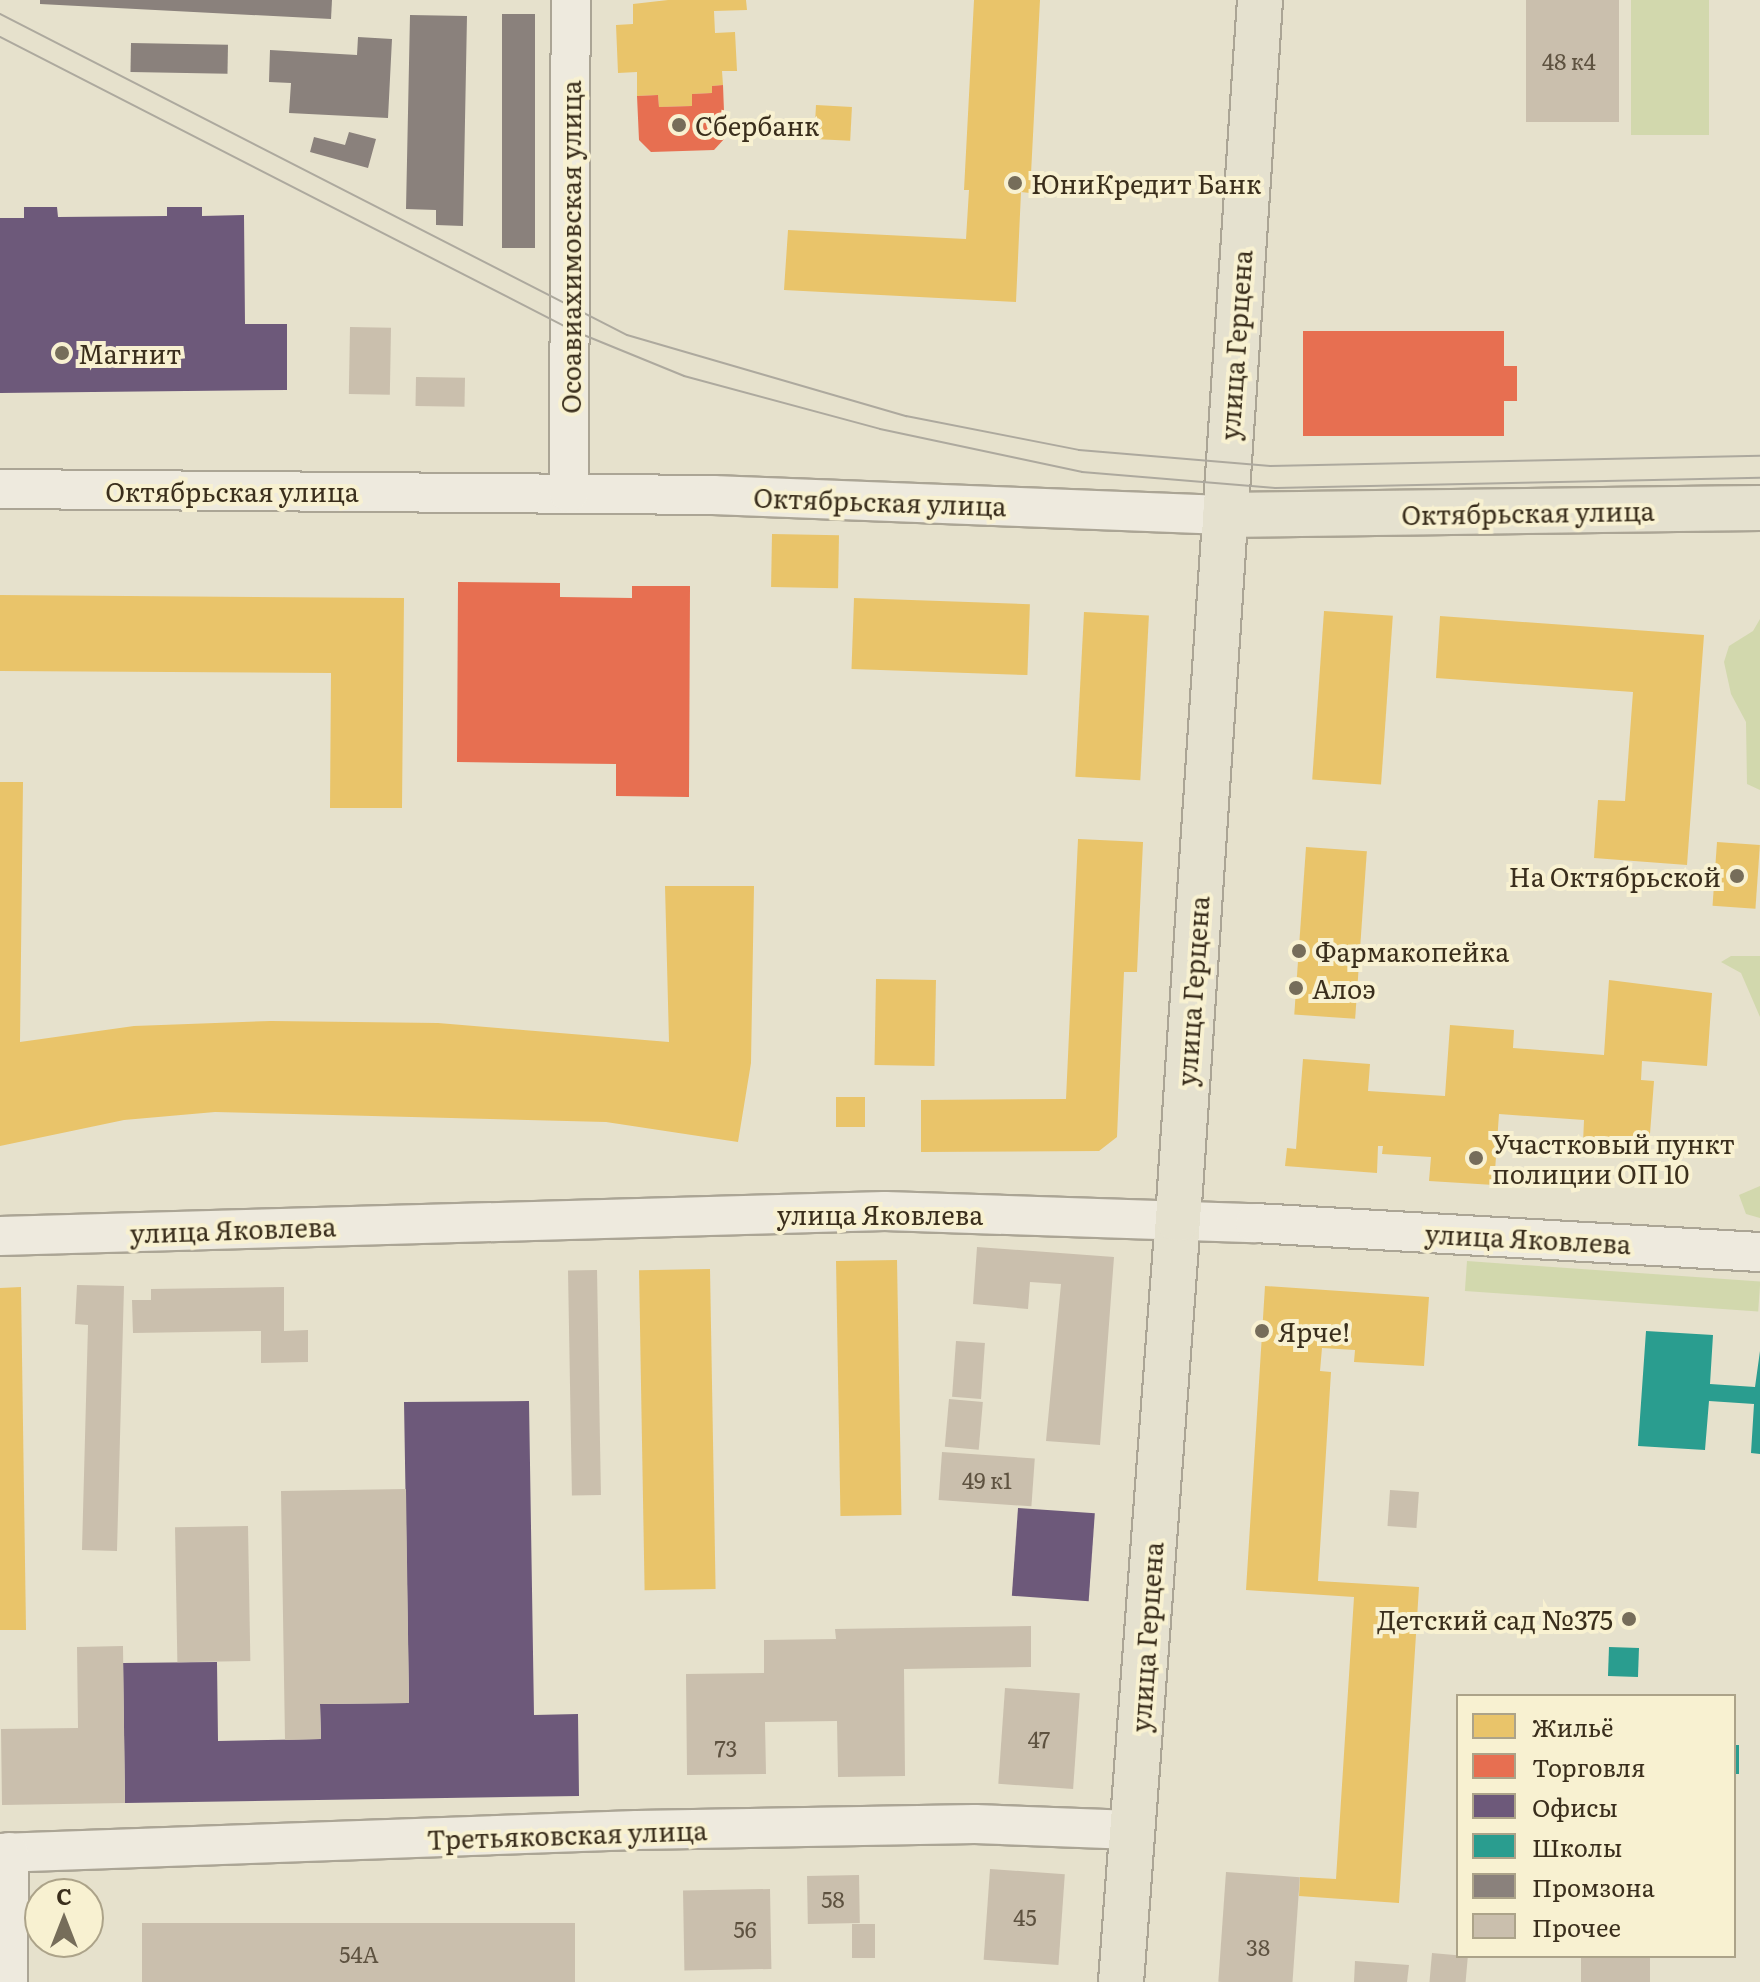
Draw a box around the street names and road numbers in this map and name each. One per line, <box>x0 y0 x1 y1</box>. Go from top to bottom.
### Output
street label: Осоавиахимовская улица <box>554 80 586 414</box>
street label: улица Герцена <box>1213 249 1257 441</box>
street label: Октябрьская улица <box>105 475 359 507</box>
street label: Октябрьская улица <box>753 481 1007 521</box>
street label: Октябрьская улица <box>1401 494 1655 530</box>
street label: улица Герцена <box>1170 895 1214 1087</box>
street label: улица Яковлева <box>777 1198 983 1230</box>
street label: улица Яковлева <box>129 1210 337 1248</box>
street label: улица Яковлева <box>1424 1217 1632 1259</box>
street label: улица Герцена <box>1124 1541 1168 1733</box>
street label: Третьяковская улица <box>426 1814 708 1854</box>

